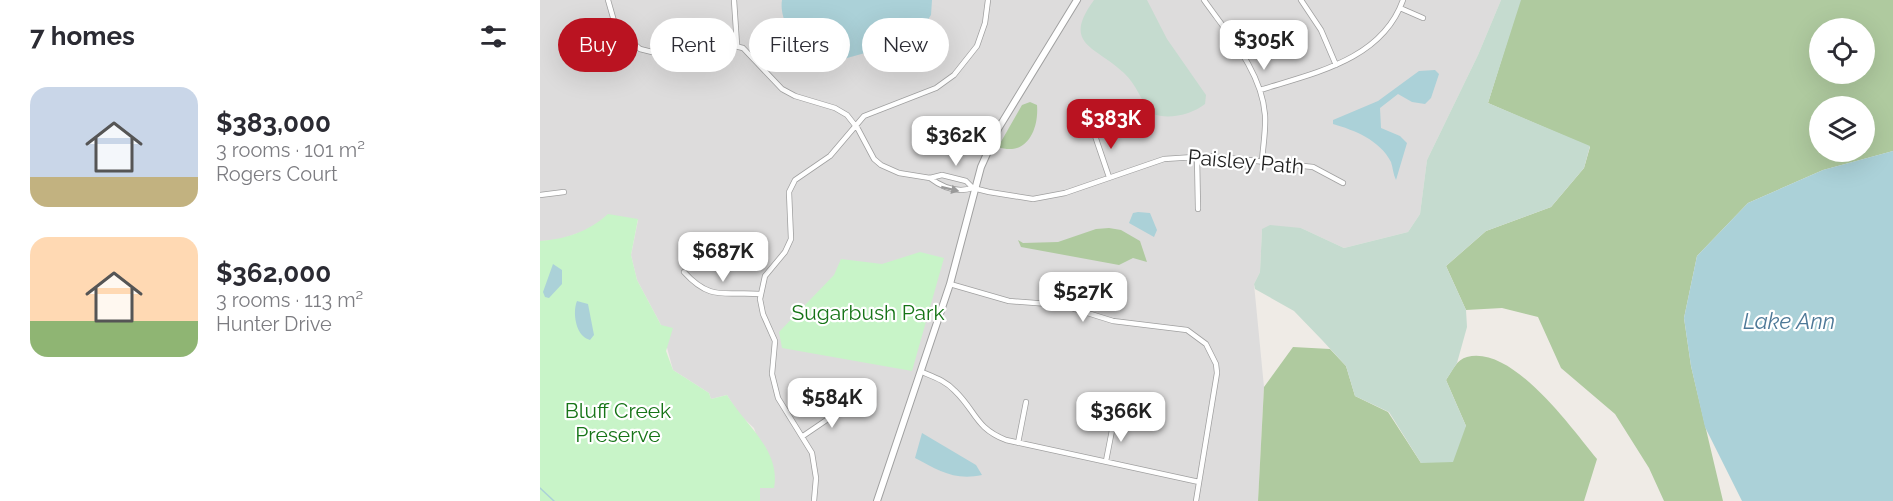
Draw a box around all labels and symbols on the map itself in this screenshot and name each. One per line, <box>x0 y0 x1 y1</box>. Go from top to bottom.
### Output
pin: $305K <box>1222 20 1306 71</box>
pin: $383K <box>1069 99 1153 150</box>
pin: $362K <box>914 116 998 167</box>
street label: Paisley Path <box>1187 144 1305 179</box>
one-way arrow <box>941 184 960 194</box>
pin: $687K <box>681 232 765 283</box>
pin: $527K <box>1041 272 1125 323</box>
park label: Sugarbush Park <box>791 300 945 325</box>
water label: Lake Ann <box>1743 308 1835 334</box>
pin: $584K <box>790 378 874 429</box>
pin: $366K <box>1079 392 1163 443</box>
park label: Bluff Creek Preserve <box>565 398 671 447</box>

